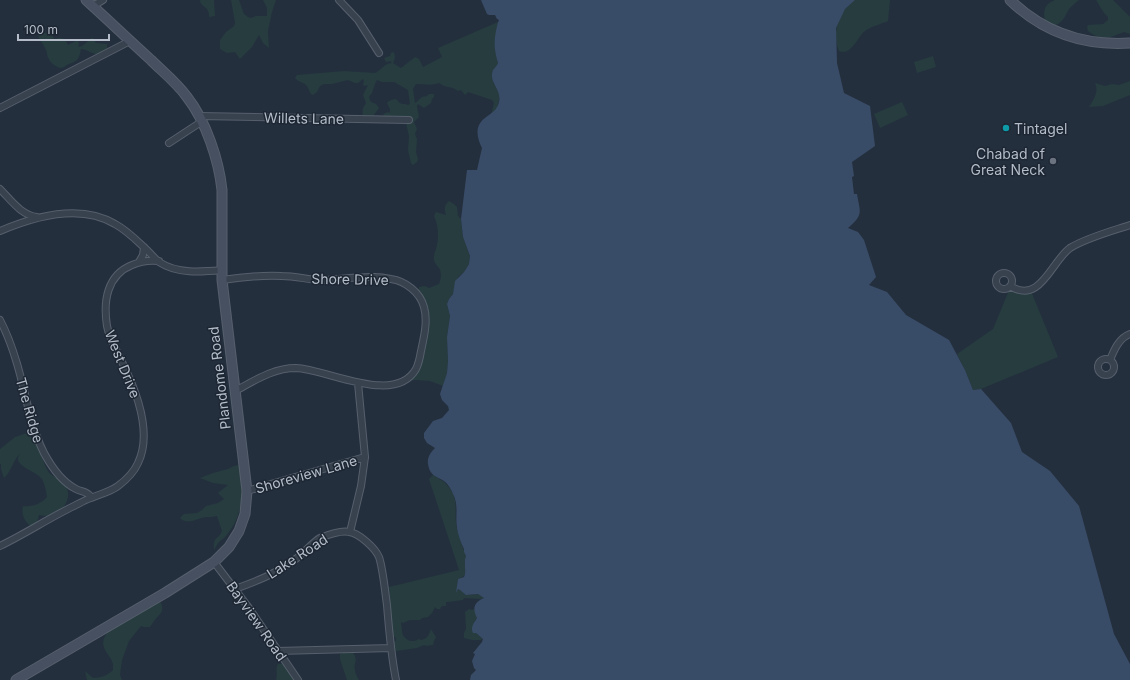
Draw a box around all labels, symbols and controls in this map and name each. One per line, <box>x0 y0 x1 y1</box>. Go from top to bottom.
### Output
scale bar <box>18 16 109 42</box>
text: 100 m <box>24 22 58 37</box>
street label: Willets Lane <box>264 109 344 127</box>
place label: Tintagel <box>1014 120 1067 137</box>
marker: Tintagel <box>1001 123 1011 133</box>
place label: Chabad of Great Neck <box>970 145 1045 178</box>
marker: Chabad of Great Neck <box>1048 156 1058 166</box>
street label: Shore Drive <box>311 270 389 288</box>
street label: Plandome Road <box>204 326 234 430</box>
street label: West Drive <box>102 327 144 401</box>
street label: The Ridge <box>13 375 47 445</box>
street label: Shoreview Lane <box>253 451 359 497</box>
street label: Lake Road <box>263 530 331 582</box>
street label: Bayview Road <box>223 578 291 664</box>

